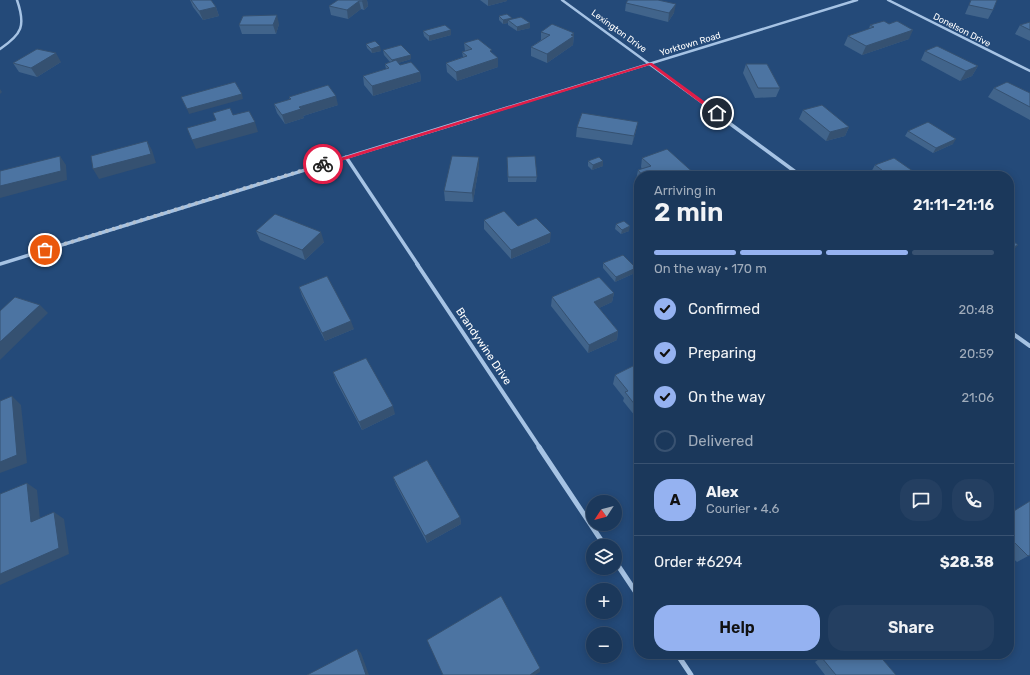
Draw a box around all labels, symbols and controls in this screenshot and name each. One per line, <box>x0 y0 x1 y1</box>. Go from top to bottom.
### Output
street label: Lexington Drive <box>589 8 649 54</box>
street label: Donelson Drive <box>932 11 992 49</box>
street label: Yorktown Road <box>658 30 722 58</box>
pin <box>700 96 734 130</box>
icon: home <box>706 102 728 124</box>
courier <box>303 144 343 184</box>
icon: bike <box>312 153 334 175</box>
text: Arriving in <box>654 183 716 198</box>
text: 21:11–21:16 <box>913 196 994 214</box>
text: 2 min <box>654 197 723 228</box>
pin <box>28 233 62 267</box>
icon: bag <box>34 239 56 261</box>
text: On the way · 170 m <box>654 261 767 276</box>
icon: check <box>654 298 676 320</box>
text: Confirmed <box>688 300 760 318</box>
text: 20:48 <box>958 302 994 317</box>
street label: Brandywine Drive <box>453 305 514 387</box>
icon: check <box>654 342 676 364</box>
text: Preparing <box>688 344 756 362</box>
text: 20:59 <box>959 346 994 361</box>
icon: check <box>654 386 676 408</box>
text: On the way <box>688 388 766 406</box>
text: 21:06 <box>961 390 994 405</box>
text: Delivered <box>688 432 753 450</box>
button: chat <box>900 479 942 521</box>
button: phone <box>952 479 994 521</box>
text: Alex <box>706 483 739 501</box>
text: A <box>670 491 680 509</box>
north arrow <box>586 495 622 531</box>
map controls <box>586 495 622 663</box>
text: Courier · 4.6 <box>706 501 779 516</box>
button: layers <box>586 539 622 575</box>
text: Order #6294 <box>654 553 742 571</box>
text: $28.38 <box>940 553 994 571</box>
button: + <box>586 583 622 619</box>
button: Help <box>654 605 820 651</box>
button: Share <box>828 605 994 651</box>
button: − <box>586 627 622 663</box>

